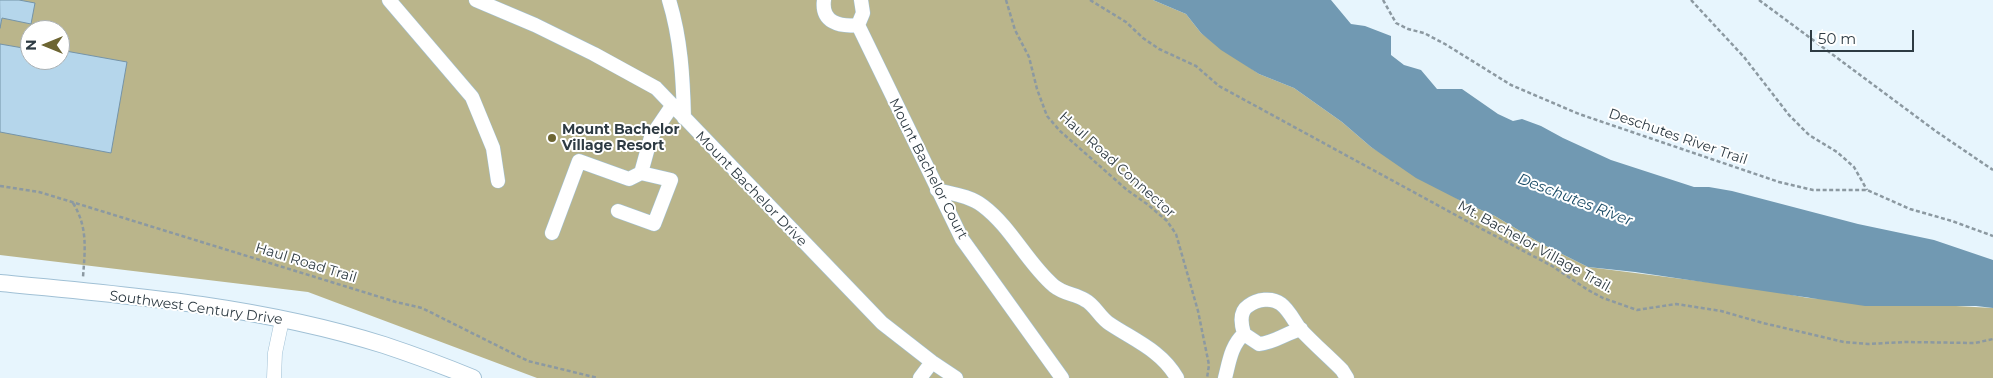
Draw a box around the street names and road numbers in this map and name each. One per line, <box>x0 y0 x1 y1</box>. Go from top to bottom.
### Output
street label: Mount Bachelor Court <box>885 96 971 242</box>
street label: Deschutes River Trail <box>1606 105 1750 169</box>
street label: Haul Road Connector <box>1056 108 1178 222</box>
street label: Mount Bachelor Drive <box>692 128 810 250</box>
street label: Mt. Bachelor Village Trail. <box>1455 197 1615 297</box>
street label: Haul Road Trail <box>253 240 359 286</box>
street label: Southwest Century Drive <box>108 288 284 328</box>

